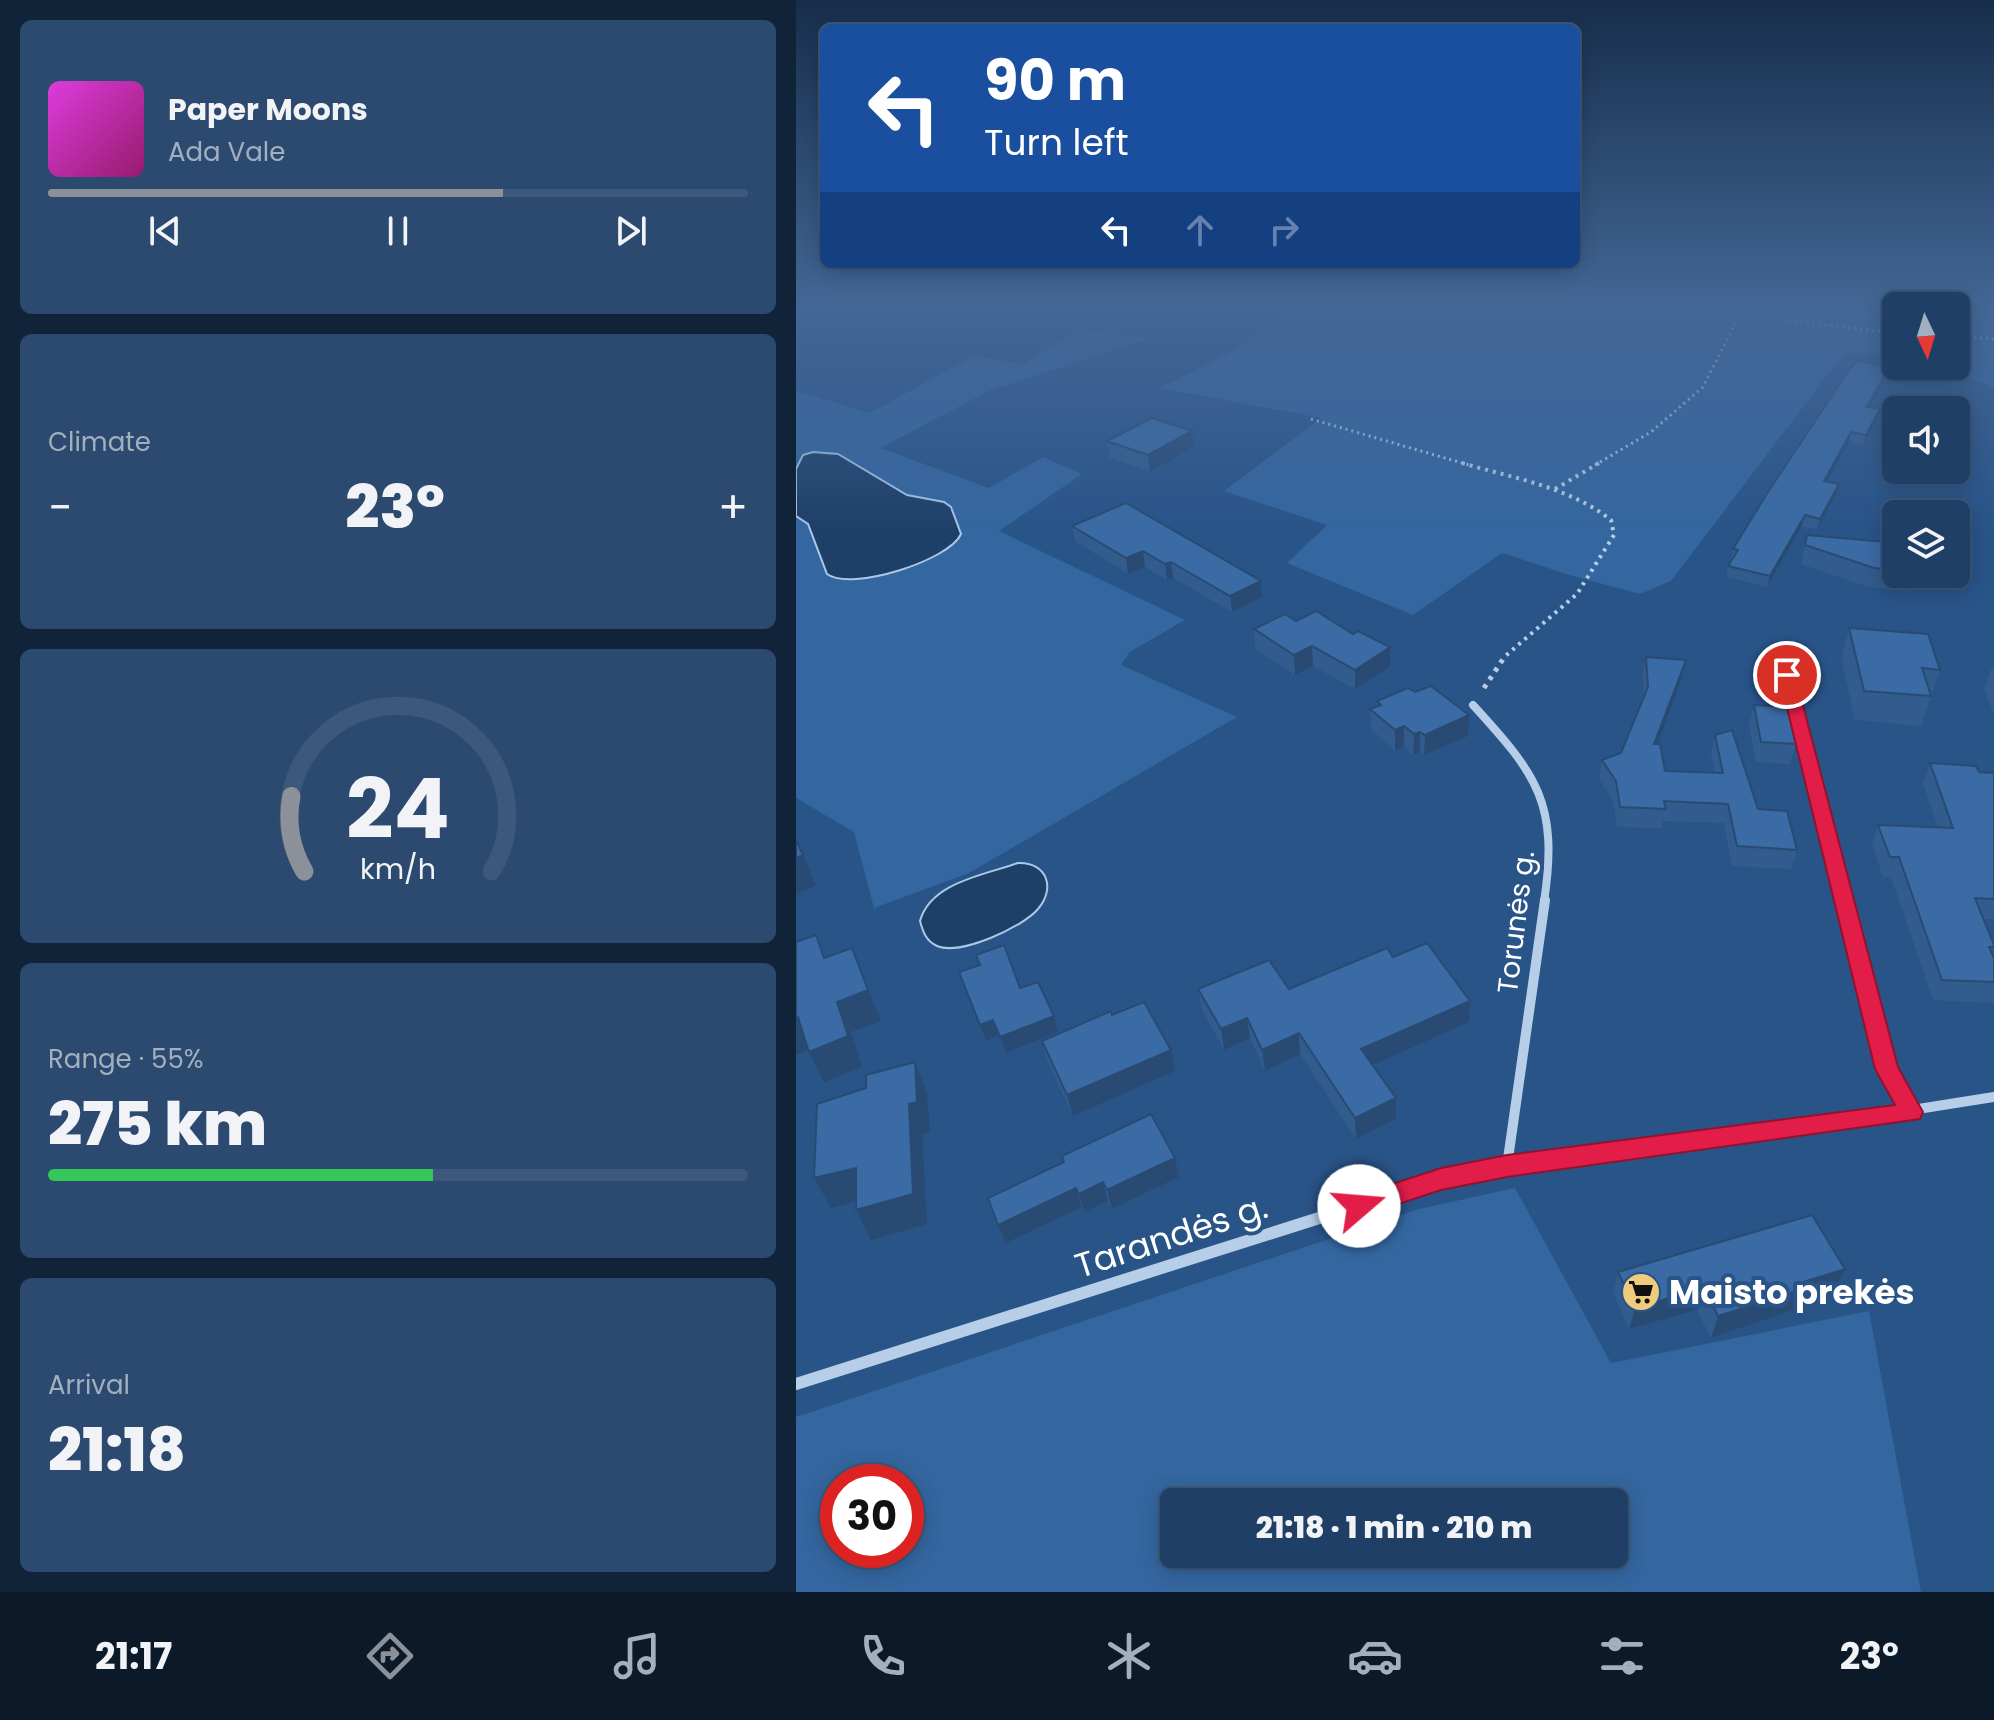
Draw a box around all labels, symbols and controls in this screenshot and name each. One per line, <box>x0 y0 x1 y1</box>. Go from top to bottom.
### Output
text: 90 m <box>984 41 1126 120</box>
icon: left <box>852 56 956 160</box>
text: Paper Moons <box>168 88 368 131</box>
text: Turn left <box>984 117 1129 168</box>
text: Ada Vale <box>168 134 285 170</box>
icon: left <box>1094 208 1138 252</box>
icon: ahead <box>1178 208 1222 252</box>
icon: right <box>1262 208 1306 252</box>
icon: previous <box>143 209 187 253</box>
icon: pause <box>376 209 420 253</box>
icon: next <box>609 209 653 253</box>
north arrow <box>1882 292 1970 380</box>
map controls <box>1882 292 1970 588</box>
button: sound <box>1882 396 1970 484</box>
text: Climate <box>48 424 151 460</box>
text: 23° <box>345 465 445 549</box>
text: − <box>48 477 72 538</box>
text: + <box>718 477 748 538</box>
button: layers <box>1882 500 1970 588</box>
pin <box>1753 641 1821 709</box>
icon: arrive <box>1765 653 1809 697</box>
text: 24 <box>346 751 450 867</box>
street label: Torunės g. <box>1488 848 1544 996</box>
text: km/h <box>360 849 436 889</box>
text: Range · 55% <box>48 1041 204 1077</box>
text: 275 km <box>48 1082 267 1166</box>
position arrow <box>1317 1164 1401 1248</box>
street label: Tarandės g. <box>1069 1182 1273 1290</box>
place label: Maisto prekės <box>1669 1268 1914 1316</box>
supermarket icon: Maisto prekės <box>1620 1271 1662 1313</box>
text: Arrival <box>48 1367 130 1403</box>
text: 21:18 <box>48 1408 186 1492</box>
speed limit sign: 30 <box>820 1464 924 1568</box>
text: 21:18 · 1 min · 210 m <box>1256 1506 1532 1549</box>
icon: directions <box>362 1628 418 1684</box>
icon: music <box>609 1628 665 1684</box>
icon: phone <box>855 1628 911 1684</box>
icon: climate <box>1101 1628 1157 1684</box>
icon: car <box>1347 1628 1403 1684</box>
icon: filters <box>1594 1628 1650 1684</box>
text: 21:17 <box>95 1631 172 1682</box>
text: 23° <box>1840 1631 1899 1682</box>

